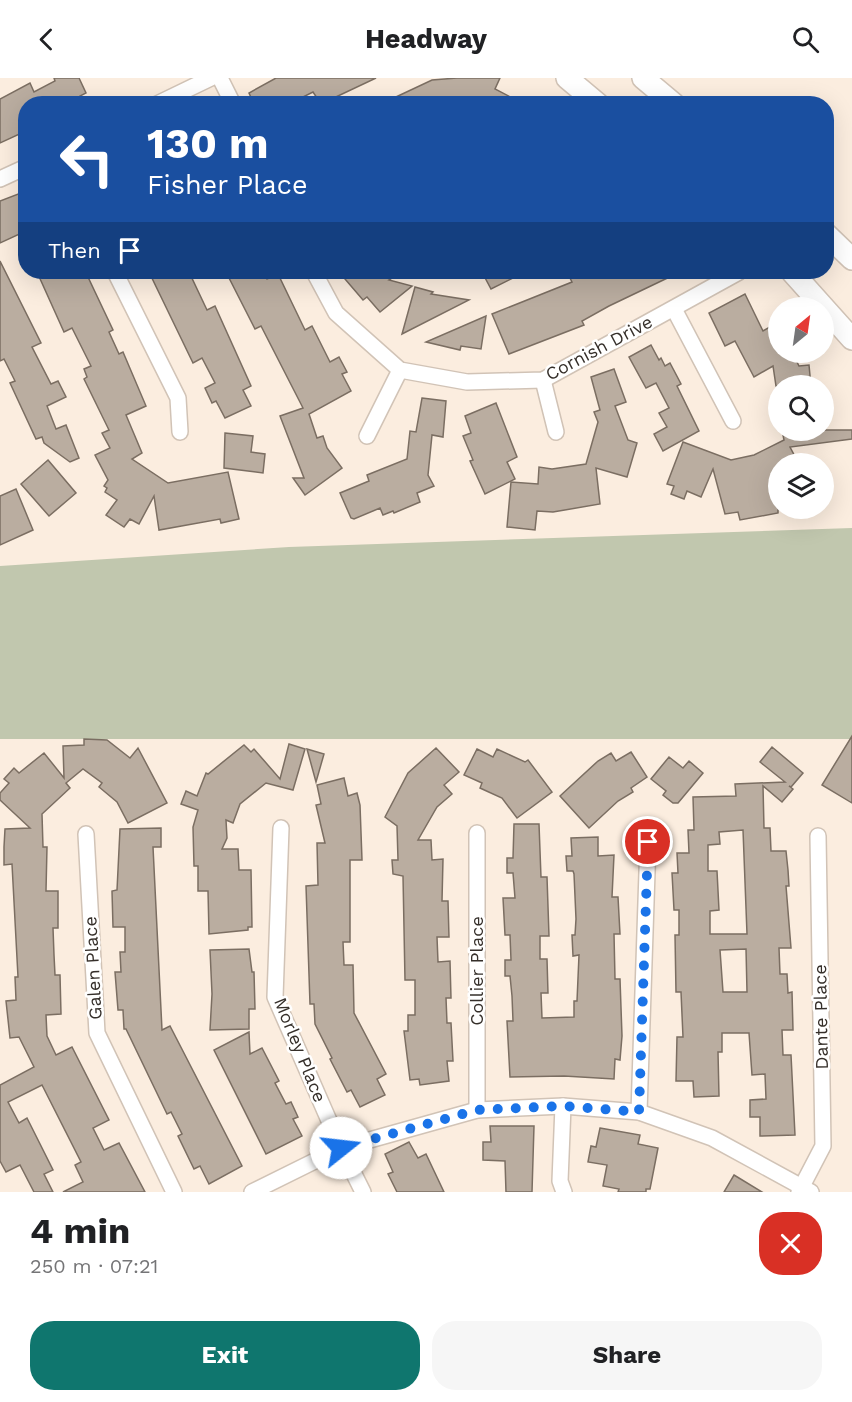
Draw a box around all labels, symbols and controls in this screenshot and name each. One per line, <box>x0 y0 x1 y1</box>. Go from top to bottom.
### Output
icon: back <box>30 23 63 56</box>
text: Headway <box>365 23 487 55</box>
icon: search <box>789 23 822 56</box>
text: 130 m <box>147 119 269 168</box>
icon: left <box>48 120 126 198</box>
text: Fisher Place <box>147 169 308 201</box>
icon: arrive <box>113 234 146 267</box>
text: Then <box>48 238 101 263</box>
north arrow <box>768 297 834 363</box>
map controls <box>768 297 834 519</box>
street label: Cornish Drive <box>542 311 656 385</box>
button: search <box>768 375 834 441</box>
button: layers <box>768 453 834 519</box>
pin <box>622 816 673 867</box>
icon: arrive <box>631 825 664 858</box>
street label: Galen Place <box>79 916 106 1020</box>
street label: Collier Place <box>466 916 487 1026</box>
street label: Dante Place <box>809 964 832 1070</box>
street label: Morley Place <box>270 994 331 1105</box>
position arrow <box>309 1116 373 1180</box>
text: 4 min <box>30 1210 130 1252</box>
button: close <box>759 1212 822 1275</box>
text: 250 m · 07:21 <box>30 1254 158 1278</box>
button: Exit <box>30 1321 420 1390</box>
button: Share <box>432 1321 822 1390</box>

